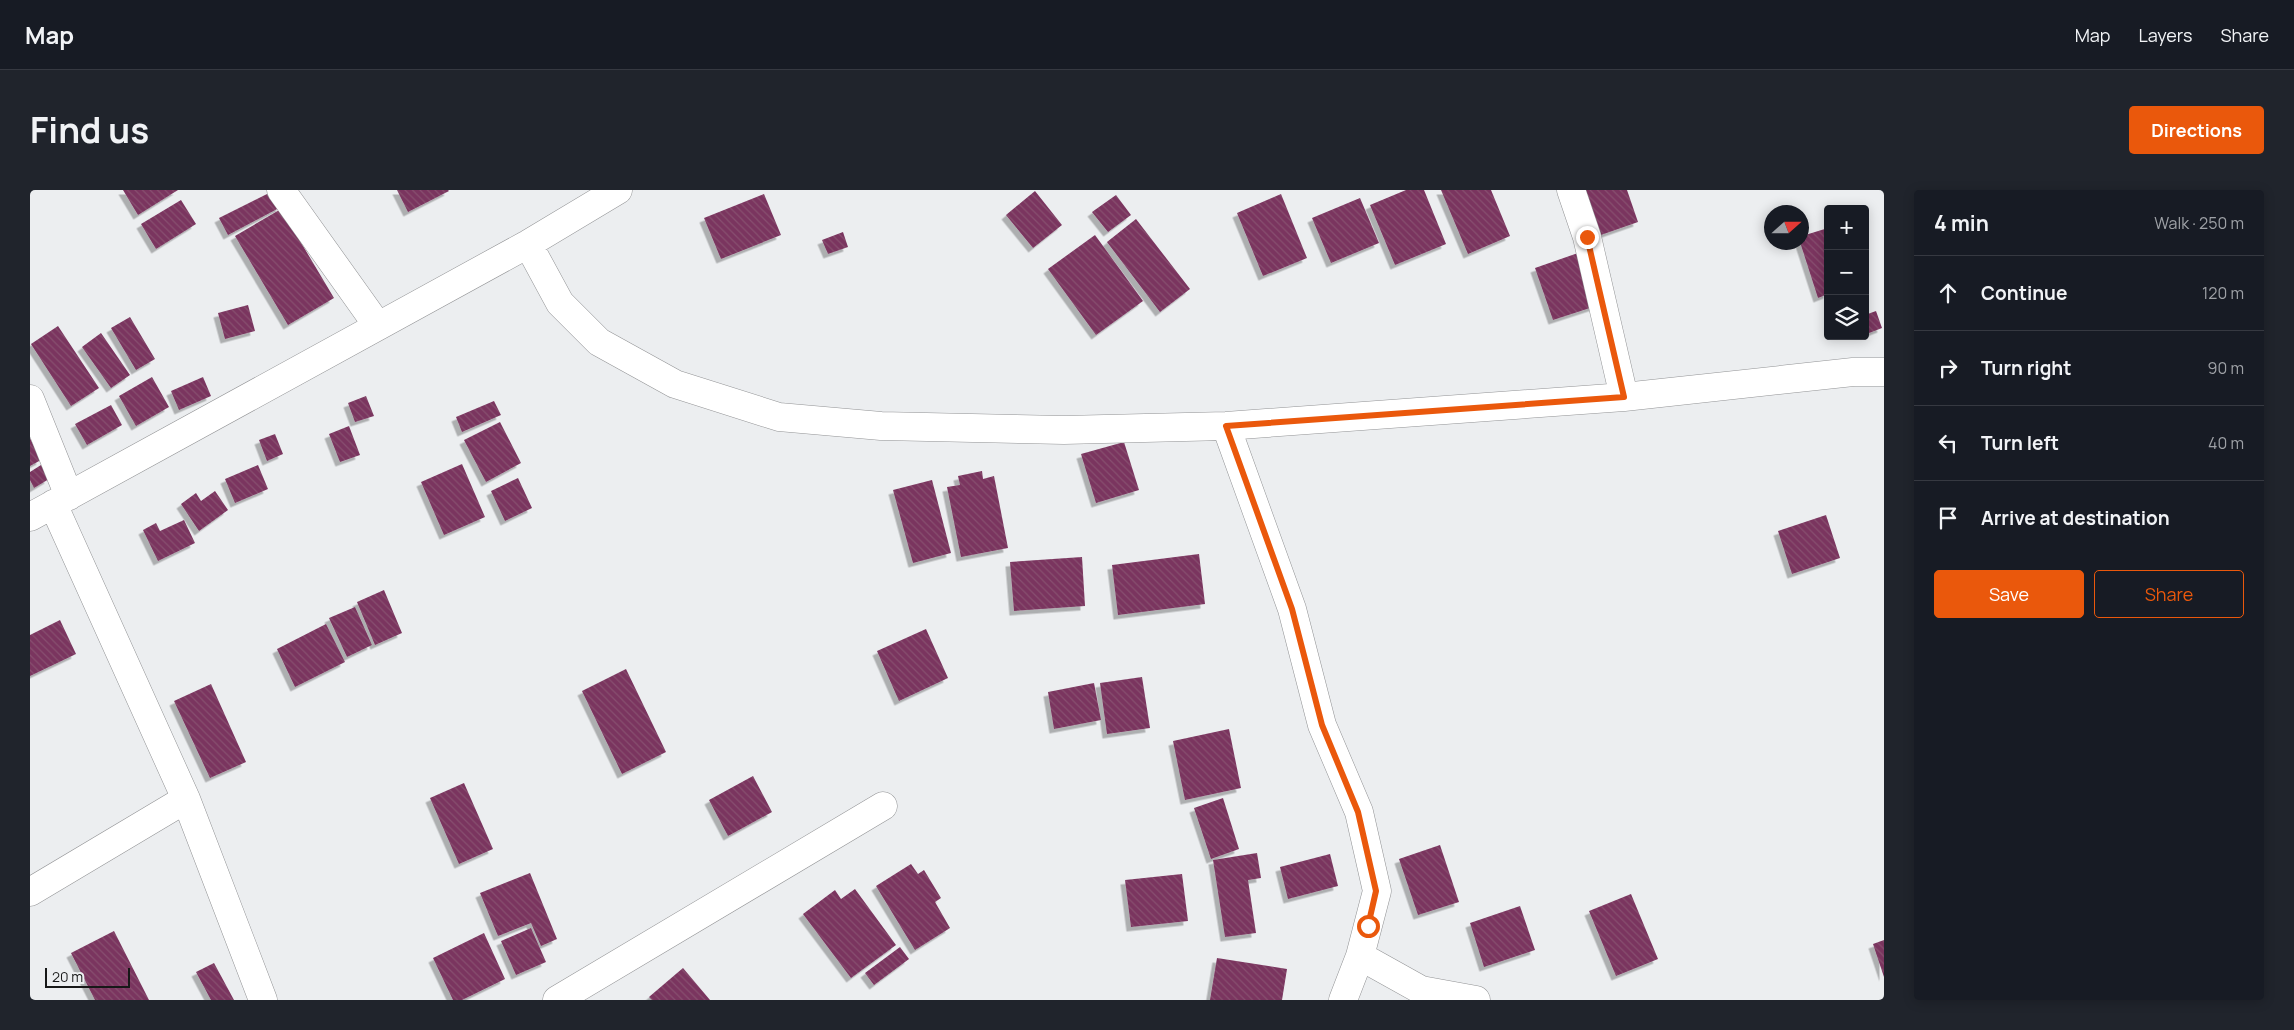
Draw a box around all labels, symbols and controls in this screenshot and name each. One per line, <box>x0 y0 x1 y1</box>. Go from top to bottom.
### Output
text: Map <box>25 18 74 51</box>
text: Map <box>2075 23 2110 47</box>
text: Layers <box>2138 23 2192 47</box>
text: Share <box>2220 23 2269 47</box>
text: Find us <box>30 106 149 154</box>
button: Directions <box>2129 106 2264 154</box>
north arrow <box>1764 205 1809 250</box>
map controls <box>1824 205 1869 340</box>
button: + <box>1824 205 1869 250</box>
text: 4 min <box>1934 209 1989 237</box>
text: Walk · 250 m <box>2154 212 2244 234</box>
route end <box>1576 226 1599 249</box>
button: − <box>1824 250 1869 295</box>
icon: ahead <box>1934 279 1962 307</box>
text: Continue <box>1981 280 2067 306</box>
text: 120 m <box>2202 282 2244 304</box>
button: layers <box>1824 295 1869 340</box>
icon: right <box>1934 354 1962 382</box>
text: Turn right <box>1981 355 2071 381</box>
text: 90 m <box>2208 357 2244 379</box>
icon: left <box>1934 429 1962 457</box>
text: Turn left <box>1981 430 2059 456</box>
text: 40 m <box>2208 432 2244 454</box>
icon: arrive <box>1934 504 1962 532</box>
text: Arrive at destination <box>1981 505 2170 531</box>
button: Save <box>1934 570 2084 618</box>
button: Share <box>2094 570 2244 618</box>
route start <box>1357 915 1380 938</box>
scale bar <box>45 965 130 988</box>
text: 20 m <box>52 967 83 986</box>

